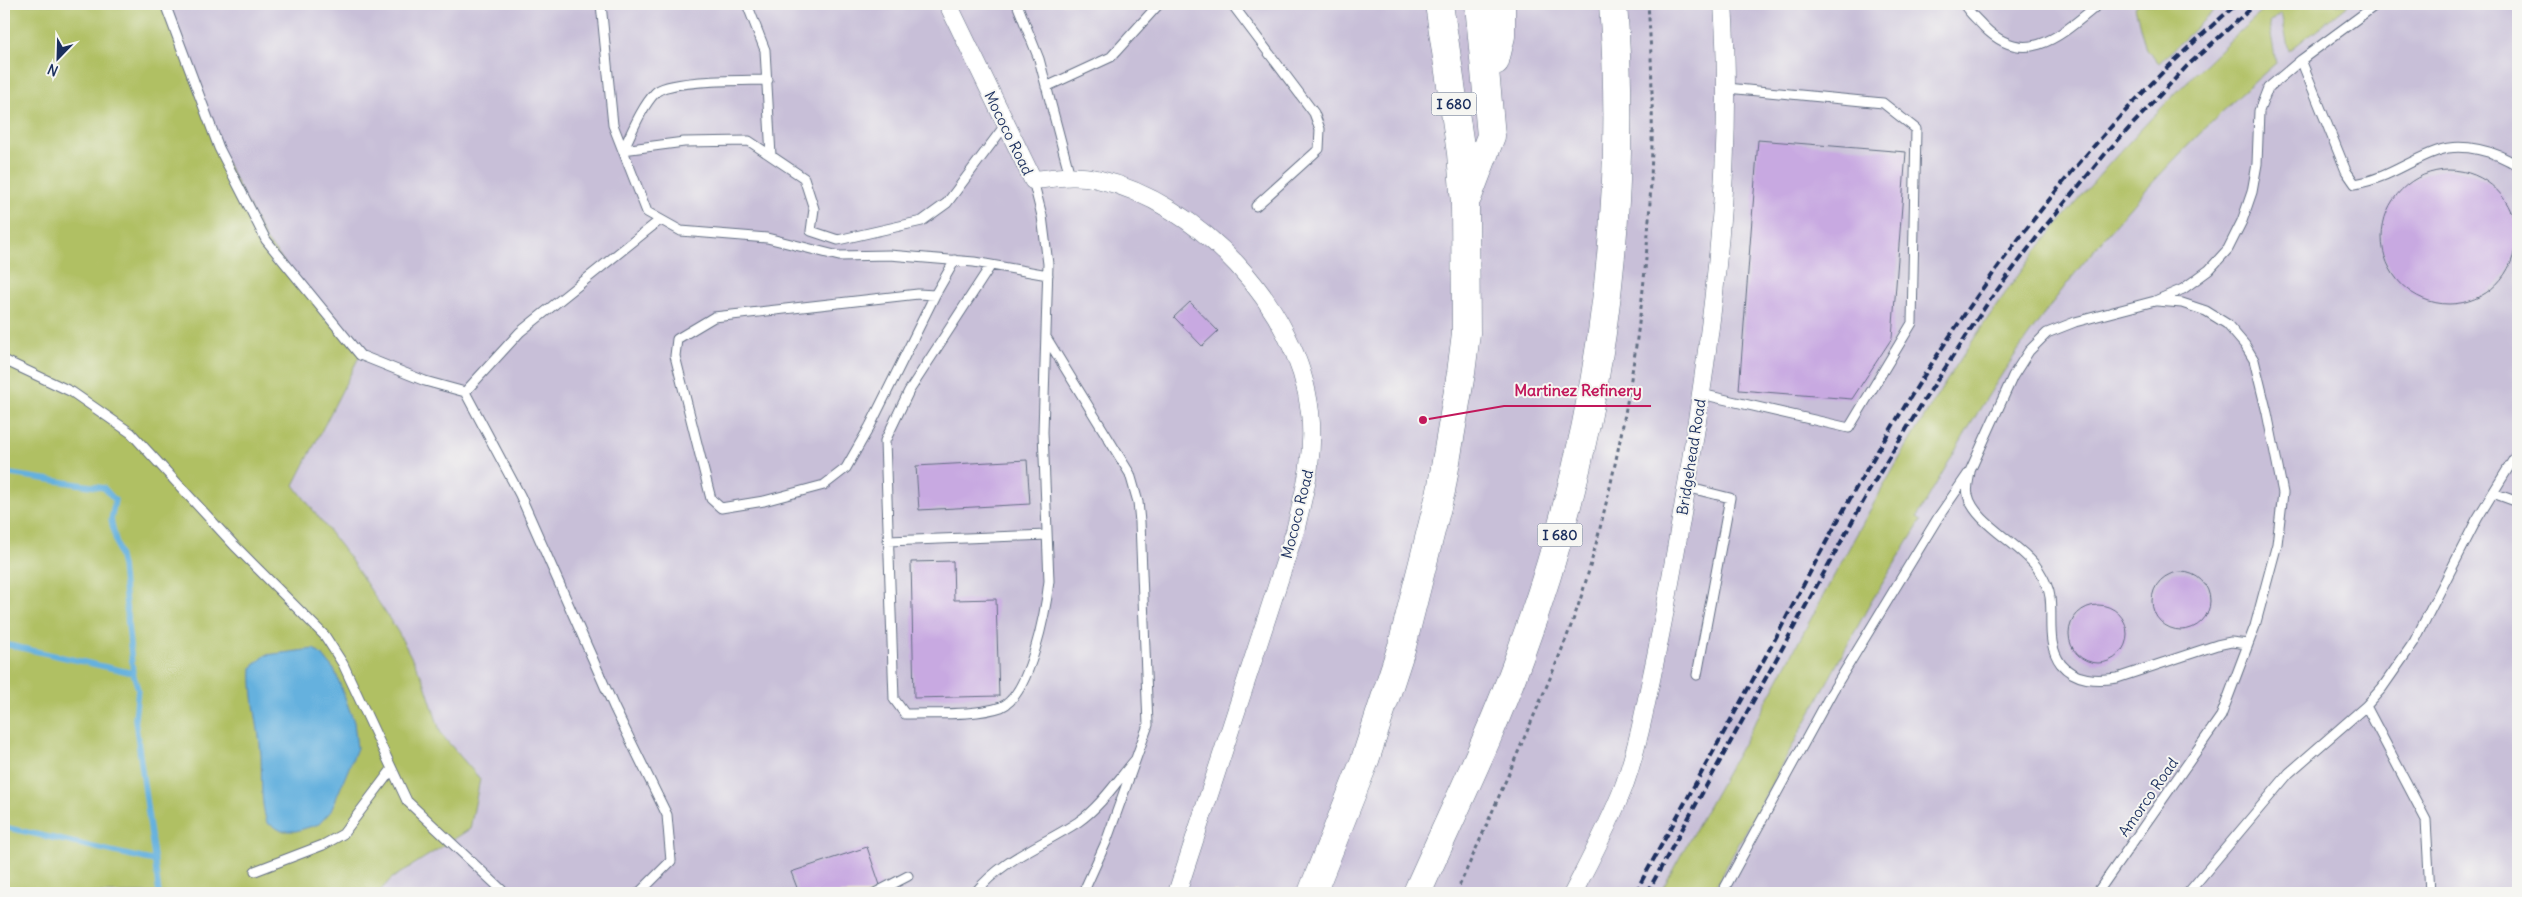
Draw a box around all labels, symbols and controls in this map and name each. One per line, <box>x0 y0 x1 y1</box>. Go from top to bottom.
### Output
north arrow <box>32 32 82 82</box>
text: N <box>45 60 61 80</box>
street label: Mococo Road <box>980 88 1038 178</box>
road number: I 680 <box>1432 92 1476 116</box>
callout: Martinez Refinery <box>1504 375 1651 406</box>
text: Martinez Refinery <box>1514 380 1642 401</box>
street label: Bridgehead Road <box>1672 397 1710 516</box>
street label: Mococo Road <box>1277 467 1317 560</box>
road number: I 680 <box>1538 524 1582 546</box>
street label: Amorco Road <box>2114 754 2182 840</box>

